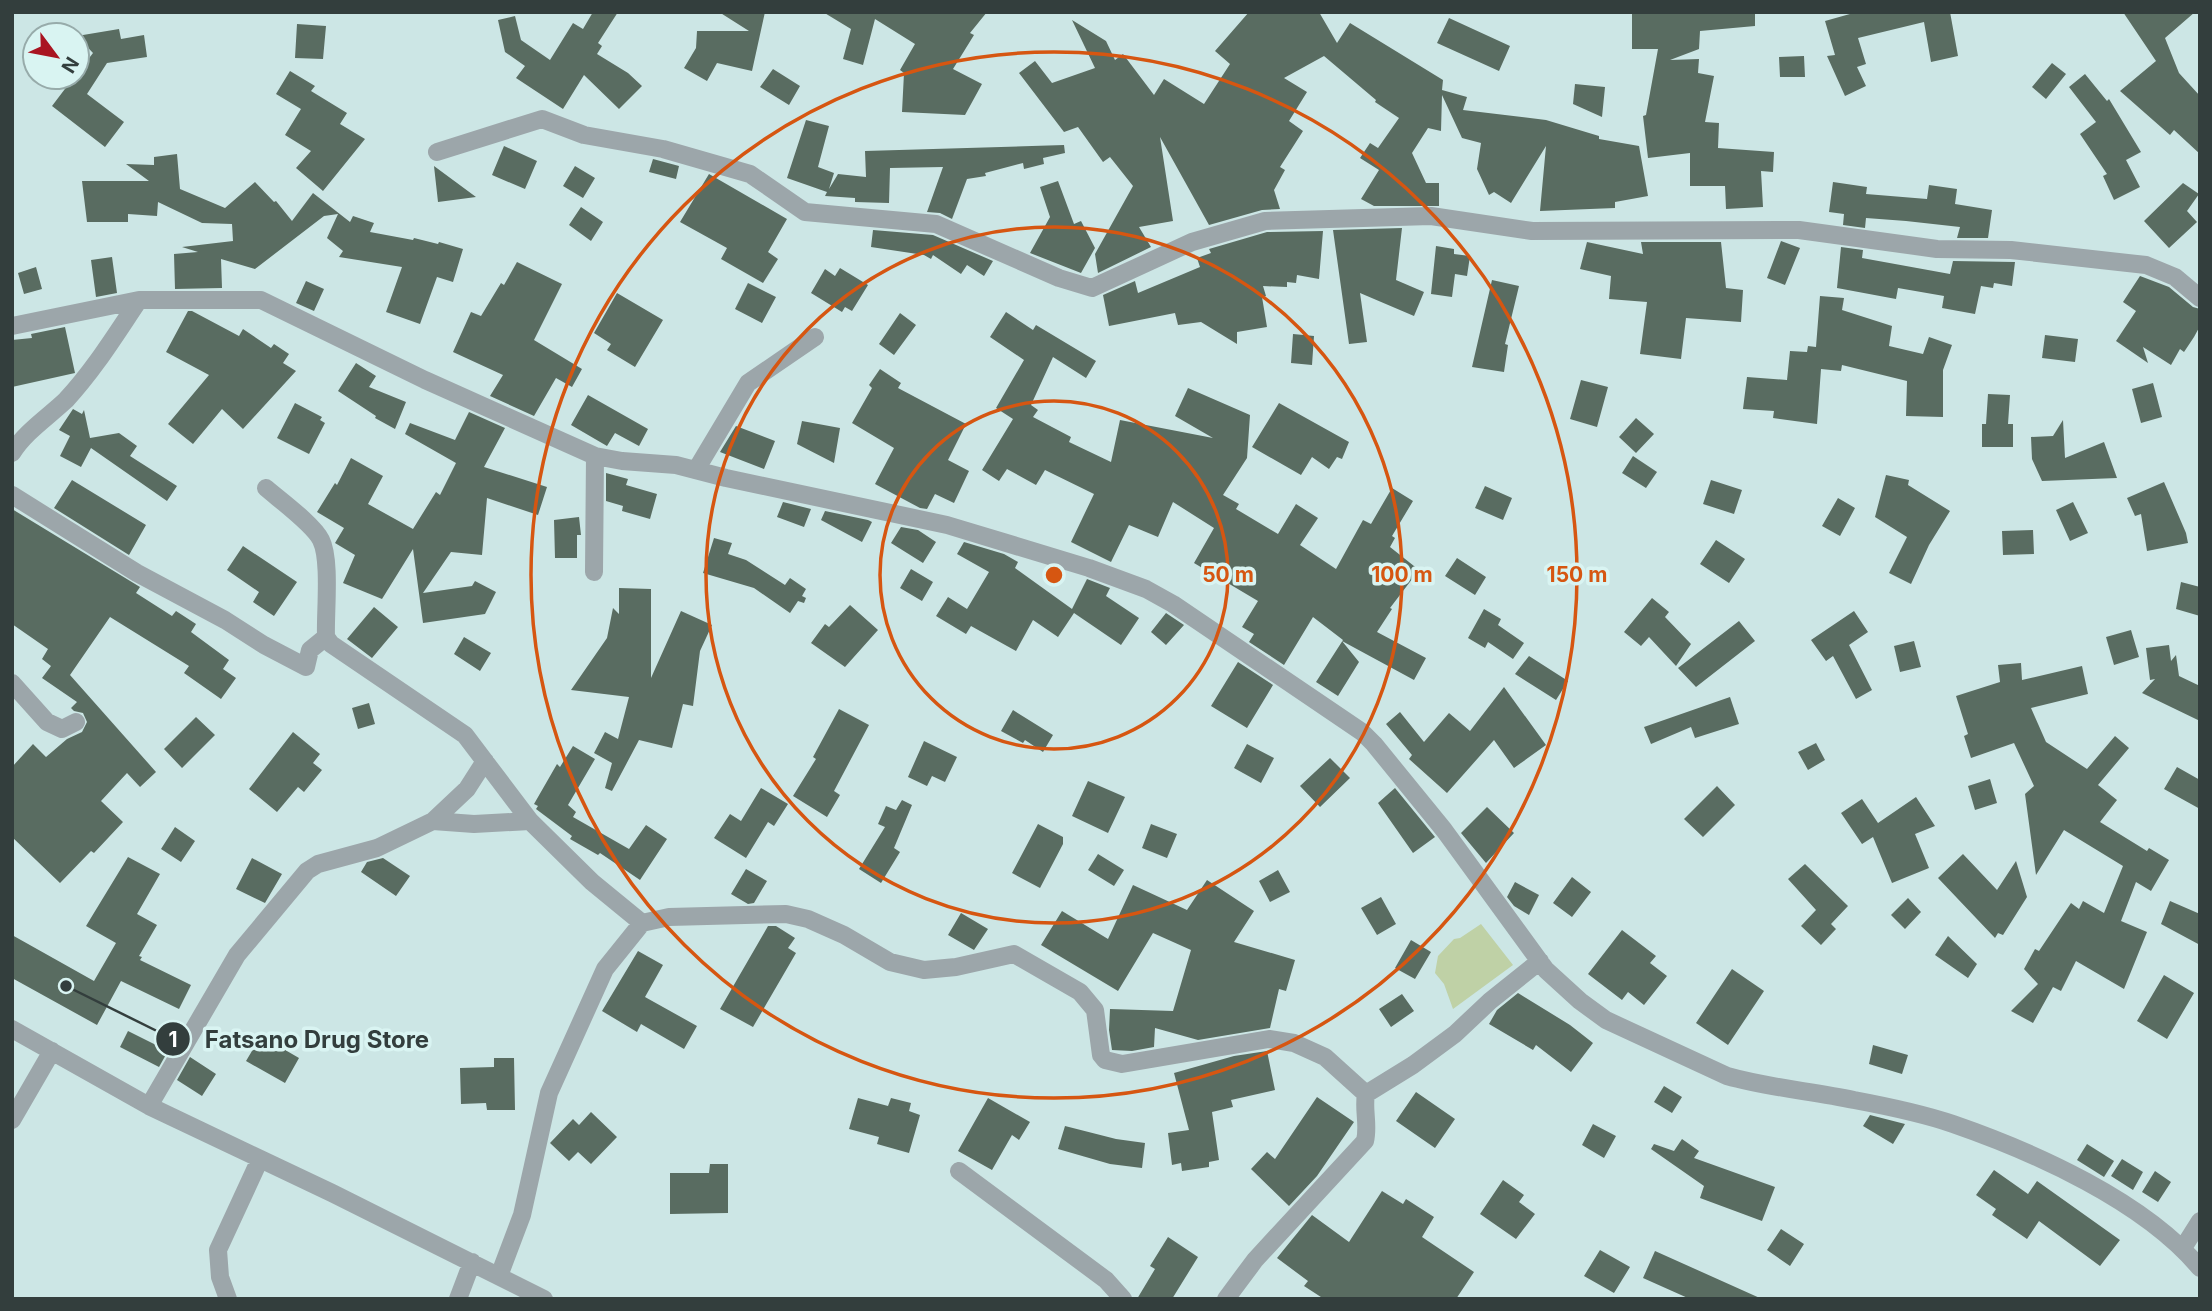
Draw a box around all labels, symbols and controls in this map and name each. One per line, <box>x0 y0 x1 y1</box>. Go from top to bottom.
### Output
north arrow <box>21 21 91 91</box>
text: N <box>56 53 84 77</box>
text: 50 m <box>1202 562 1254 587</box>
text: 100 m <box>1371 562 1433 587</box>
text: 150 m <box>1547 562 1607 587</box>
centre of rings <box>1042 563 1066 587</box>
callout: Fatsano Drug Store <box>156 1017 443 1062</box>
text: Fatsano Drug Store <box>205 1025 429 1054</box>
text: 1 <box>168 1027 178 1052</box>

